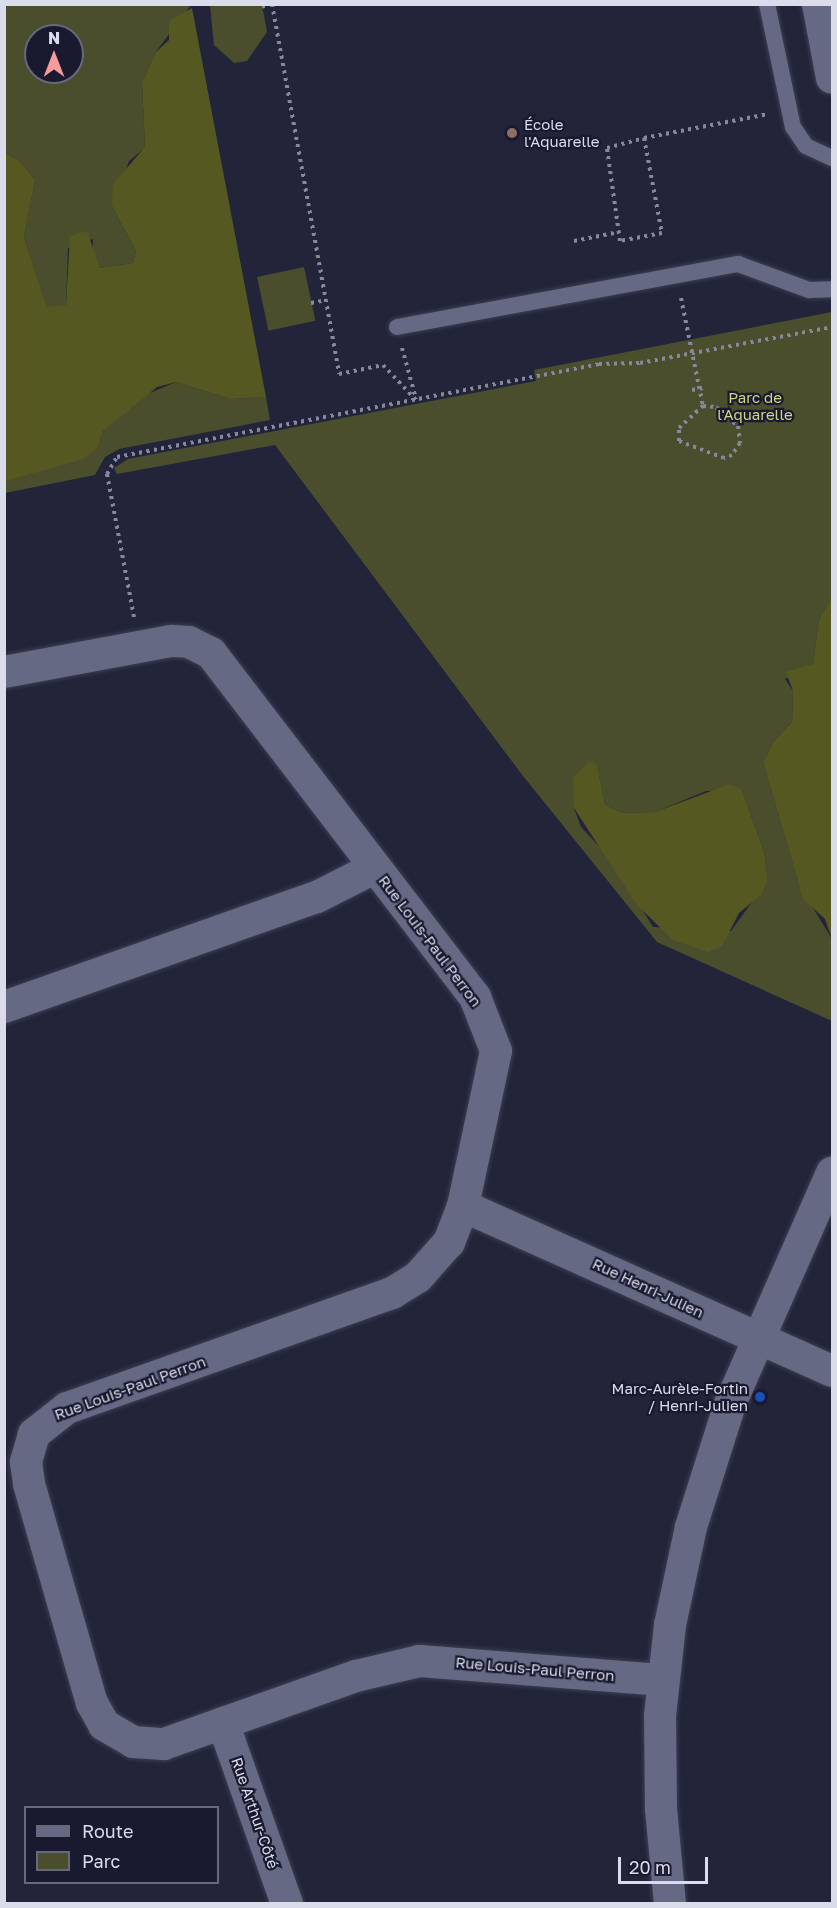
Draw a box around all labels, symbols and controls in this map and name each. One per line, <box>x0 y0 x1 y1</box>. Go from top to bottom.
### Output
north arrow <box>24 24 84 84</box>
text: N <box>48 28 60 48</box>
place label: École l'Aquarelle <box>524 115 600 150</box>
marker: École l'Aquarelle <box>505 126 519 140</box>
park label: Parc de l'Aquarelle <box>717 388 793 423</box>
street label: Rue Louis-Paul Perron <box>375 872 485 1010</box>
street label: Rue Henri-Julien <box>590 1254 706 1322</box>
street label: Rue Louis-Paul Perron <box>52 1352 208 1424</box>
place label: Marc-Aurèle-Fortin / Henri-Julien <box>612 1379 748 1414</box>
marker: Marc-Aurèle-Fortin / Henri-Julien <box>753 1390 767 1404</box>
street label: Rue Louis-Paul Perron <box>455 1653 615 1685</box>
street label: Rue Arthur-Côté <box>228 1755 282 1871</box>
legend <box>24 1806 219 1884</box>
text: Route <box>82 1820 133 1842</box>
scale bar <box>621 1845 711 1883</box>
text: Parc <box>82 1850 120 1872</box>
text: 20 m <box>629 1856 671 1878</box>

